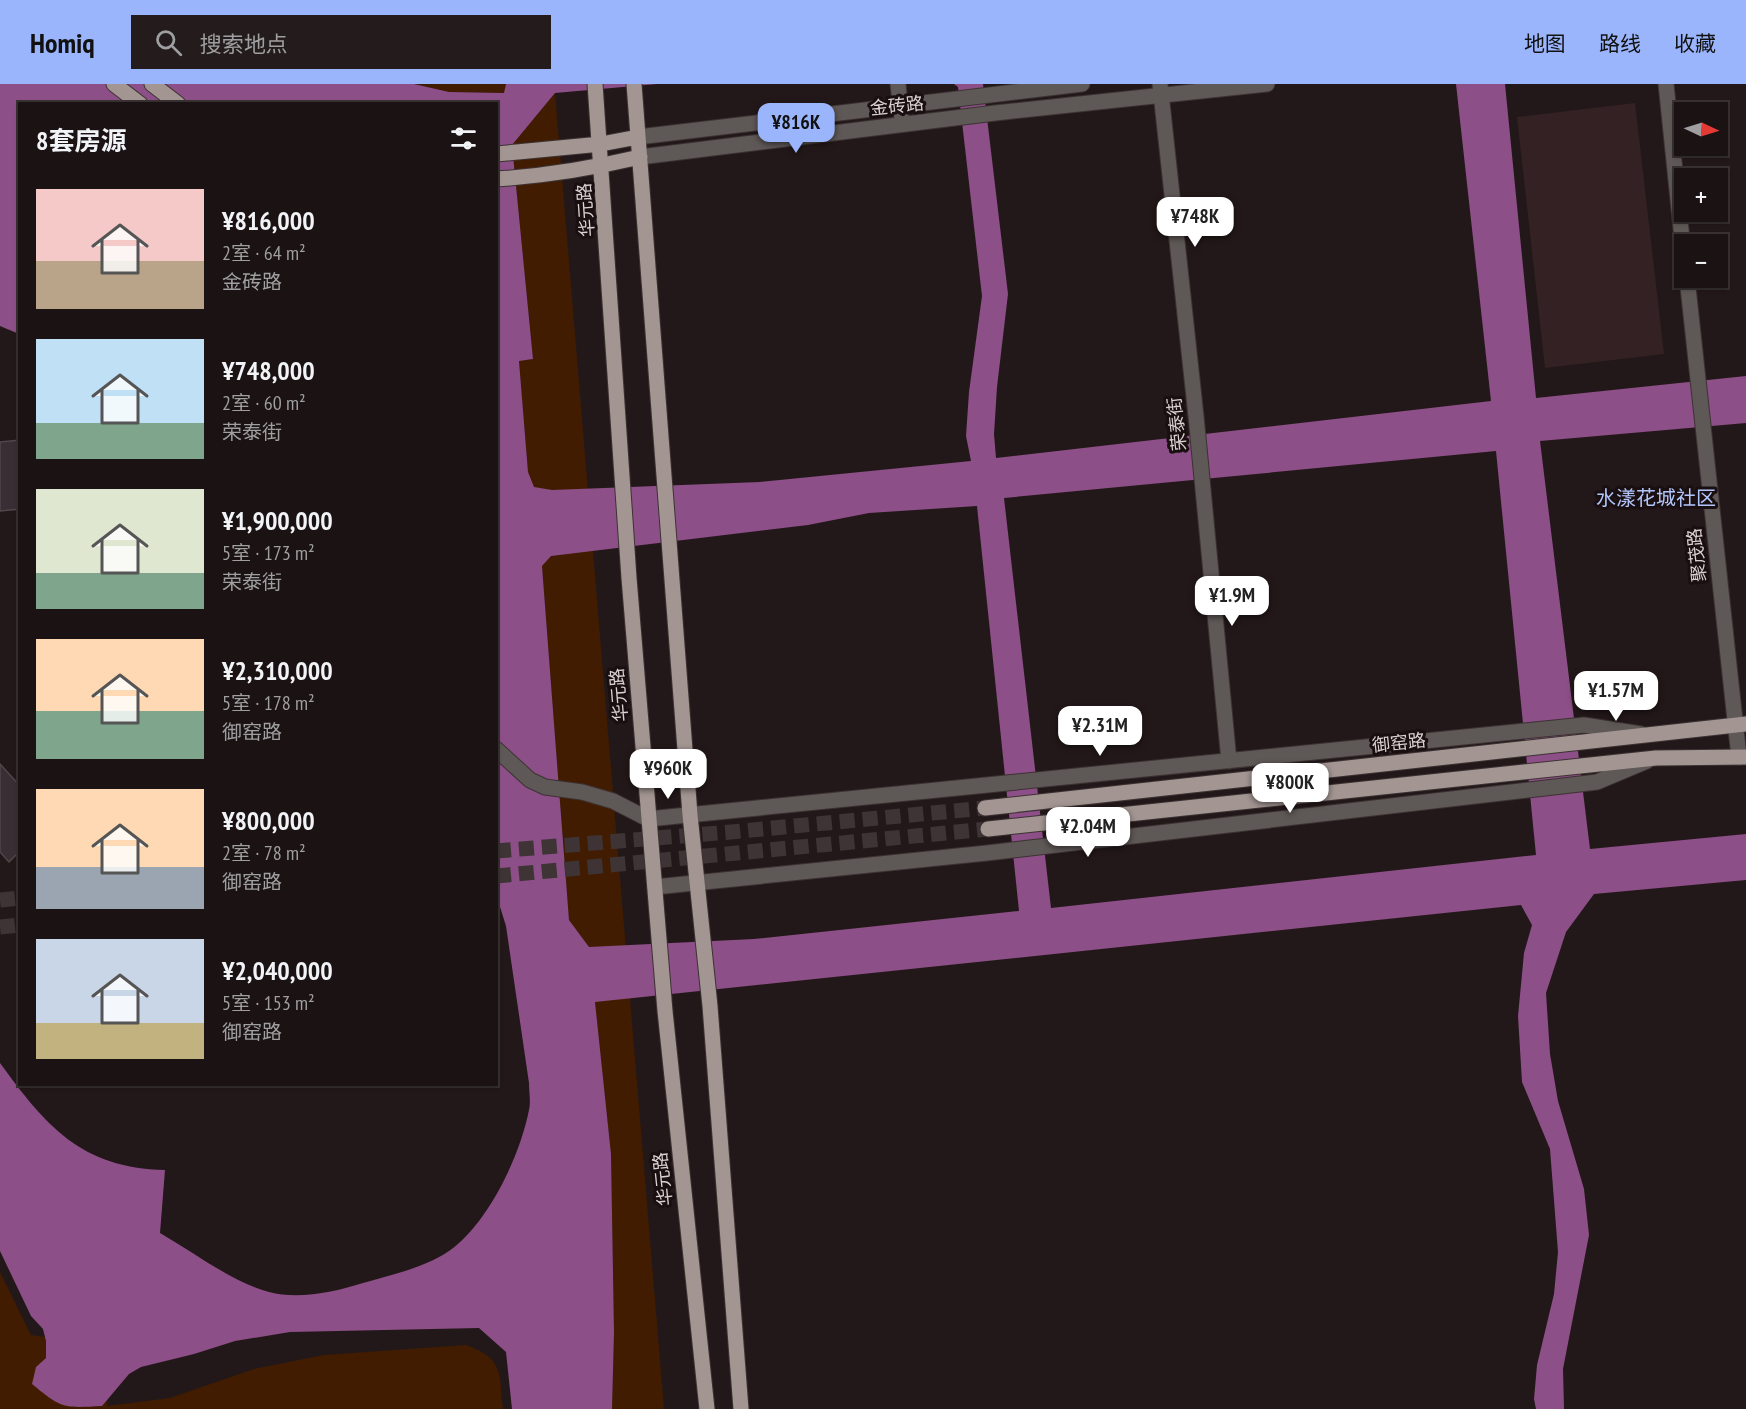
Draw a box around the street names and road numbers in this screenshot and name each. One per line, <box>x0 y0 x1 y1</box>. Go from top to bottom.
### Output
street label: 金砖路 <box>869 91 925 120</box>
street label: 华元路 <box>572 182 599 238</box>
street label: 荣泰街 <box>1162 396 1191 452</box>
street label: 聚茂路 <box>1682 527 1711 583</box>
street label: 华元路 <box>605 667 632 723</box>
street label: 御窑路 <box>1371 728 1427 757</box>
street label: 华元路 <box>648 1151 677 1207</box>

